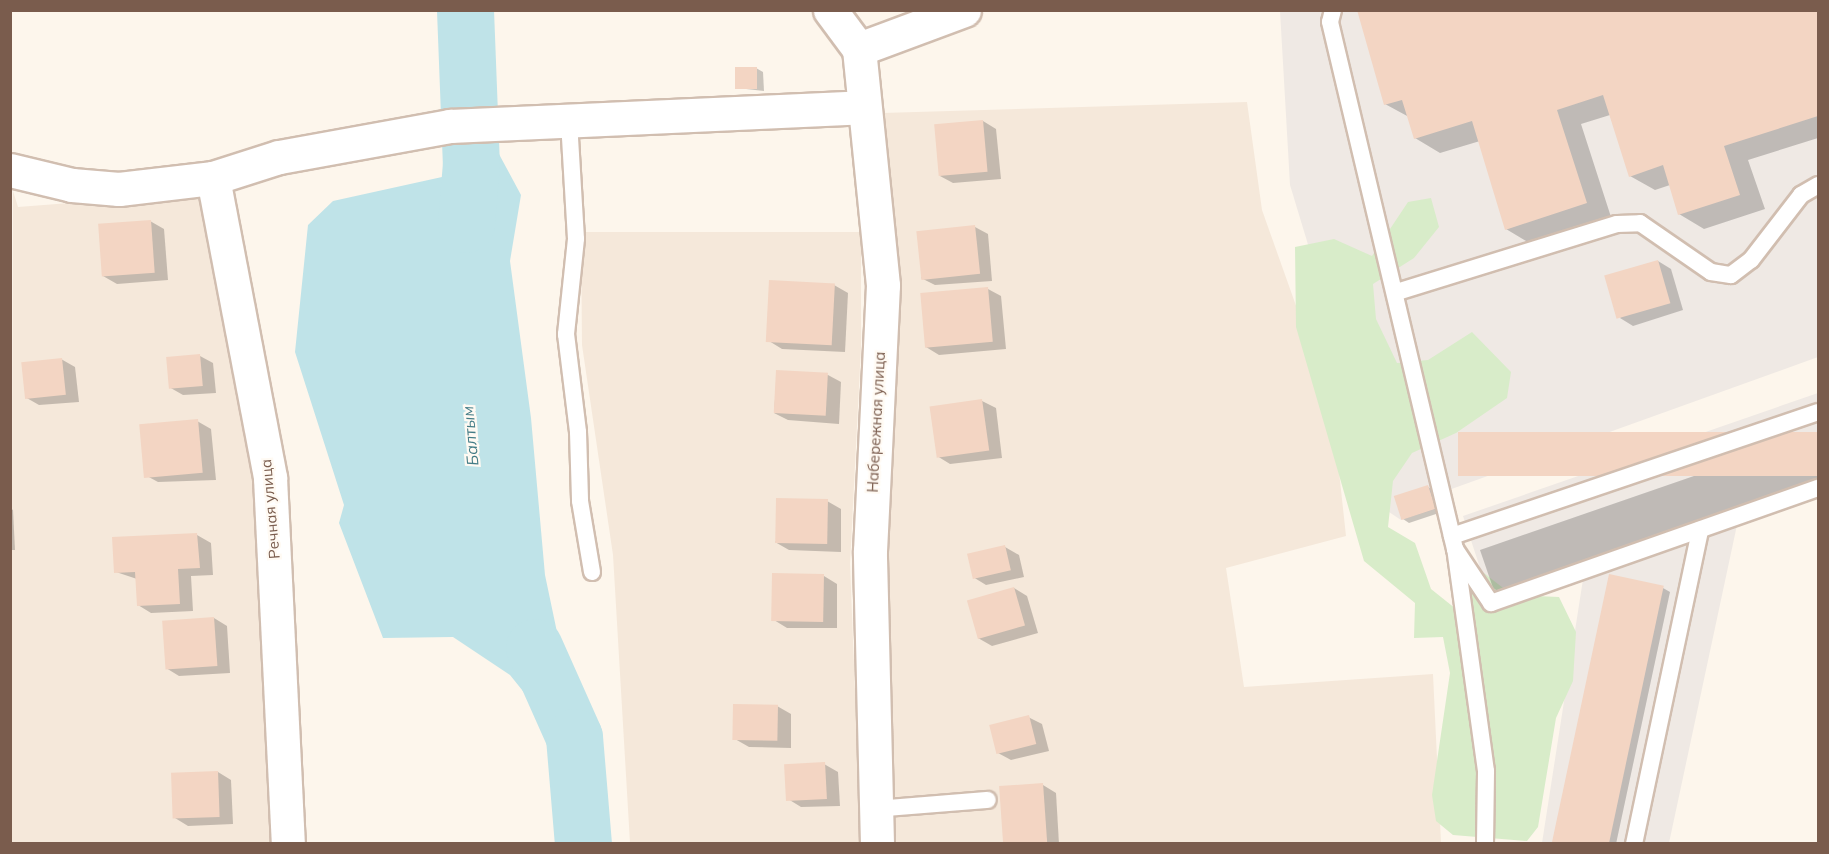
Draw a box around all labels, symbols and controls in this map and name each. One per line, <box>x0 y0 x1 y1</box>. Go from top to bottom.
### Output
street label: Набережная улица <box>863 351 889 493</box>
water label: Балтым <box>458 405 482 467</box>
street label: Речная улица <box>257 458 283 560</box>

